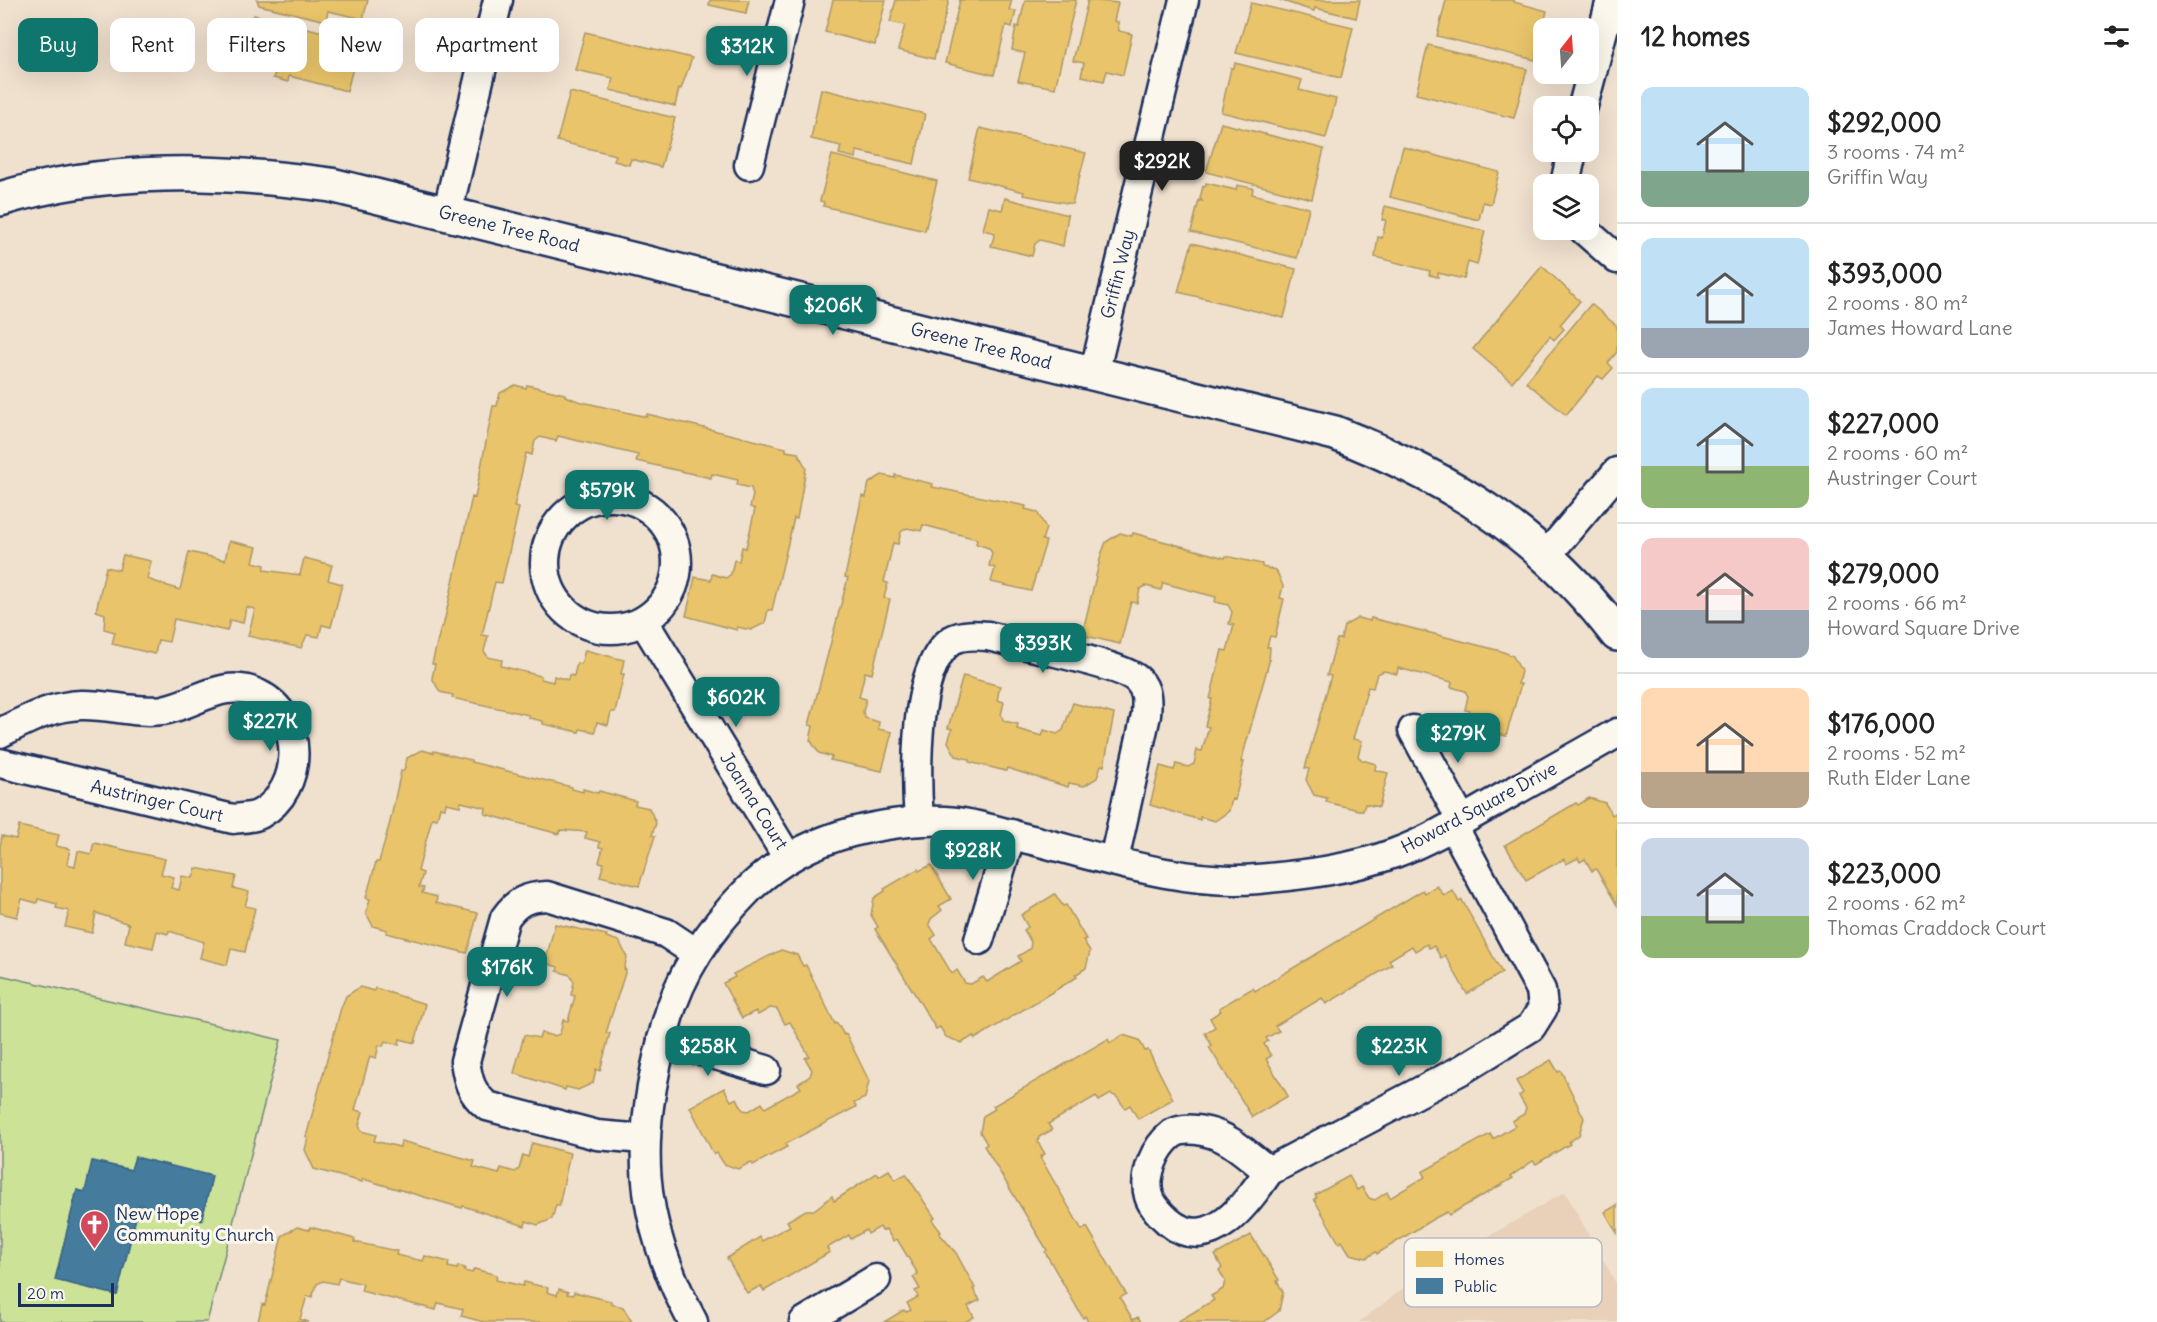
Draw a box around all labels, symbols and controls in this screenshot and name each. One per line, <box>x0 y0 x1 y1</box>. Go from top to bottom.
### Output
chip: Buy <box>18 18 98 72</box>
chip: Rent <box>110 18 195 72</box>
chip: Filters <box>207 18 307 72</box>
chip: New <box>319 18 403 72</box>
chip: Apartment <box>415 18 559 72</box>
north arrow <box>1533 18 1599 84</box>
map controls <box>1533 18 1599 240</box>
text: 12 homes <box>1641 20 1750 53</box>
icon: filters <box>2100 20 2133 53</box>
pin: $312K <box>705 26 789 77</box>
text: $312K <box>720 33 774 58</box>
button: locate <box>1533 96 1599 162</box>
text: $292,000 <box>1827 106 1942 139</box>
icon: home <box>1689 111 1761 183</box>
text: 3 rooms · 74 m² <box>1827 139 1965 164</box>
pin: $292K <box>1120 141 1204 192</box>
text: $292K <box>1134 148 1190 173</box>
text: Griffin Way <box>1827 164 1928 189</box>
button: layers <box>1533 174 1599 240</box>
street label: Greene Tree Road <box>436 200 582 257</box>
street label: Griffin Way <box>1095 227 1140 321</box>
text: $393,000 <box>1827 257 1943 290</box>
icon: home <box>1689 262 1761 334</box>
pin: $206K <box>791 285 875 336</box>
text: 2 rooms · 80 m² <box>1827 290 1968 315</box>
text: $206K <box>803 292 863 317</box>
text: James Howard Lane <box>1827 315 2012 340</box>
street label: Greene Tree Road <box>908 317 1054 374</box>
text: $227,000 <box>1827 407 1939 440</box>
icon: home <box>1689 412 1761 484</box>
text: 2 rooms · 60 m² <box>1827 440 1968 465</box>
text: Austringer Court <box>1827 465 1977 490</box>
pin: $579K <box>565 470 649 521</box>
text: $579K <box>579 477 635 502</box>
text: $279,000 <box>1827 557 1940 590</box>
icon: home <box>1689 562 1761 634</box>
text: 2 rooms · 66 m² <box>1827 590 1967 615</box>
text: Howard Square Drive <box>1827 615 2020 640</box>
pin: $393K <box>1001 623 1085 674</box>
text: $393K <box>1014 630 1072 655</box>
pin: $602K <box>694 677 778 728</box>
text: $602K <box>706 684 766 709</box>
pin: $227K <box>228 701 312 752</box>
text: $176,000 <box>1827 707 1935 740</box>
text: $227K <box>242 708 298 733</box>
icon: home <box>1689 712 1761 784</box>
pin: $279K <box>1416 713 1500 764</box>
text: $279K <box>1430 720 1486 745</box>
text: 2 rooms · 52 m² <box>1827 740 1966 765</box>
street label: Joanna Court <box>715 748 793 854</box>
street label: Howard Square Drive <box>1397 757 1561 858</box>
text: Ruth Elder Lane <box>1827 765 1970 790</box>
street label: Austringer Court <box>89 774 226 827</box>
pin: $928K <box>931 830 1015 881</box>
text: $928K <box>944 837 1002 862</box>
text: $223,000 <box>1827 857 1941 890</box>
icon: home <box>1689 862 1761 934</box>
text: 2 rooms · 62 m² <box>1827 890 1966 915</box>
text: Thomas Craddock Court <box>1827 915 2046 940</box>
pin: $176K <box>465 947 549 998</box>
text: $176K <box>481 954 533 979</box>
pin: $258K <box>666 1026 750 1077</box>
pin: $223K <box>1357 1026 1441 1077</box>
text: $258K <box>679 1033 737 1058</box>
text: $223K <box>1371 1033 1427 1058</box>
place label: New Hope Community Church <box>116 1202 274 1246</box>
church icon: New Hope Community Church <box>79 1208 111 1250</box>
legend <box>1404 1238 1602 1307</box>
text: Homes <box>1454 1249 1504 1269</box>
text: Public <box>1454 1276 1497 1296</box>
scale bar <box>18 1280 114 1308</box>
text: 20 m <box>27 1283 64 1303</box>

